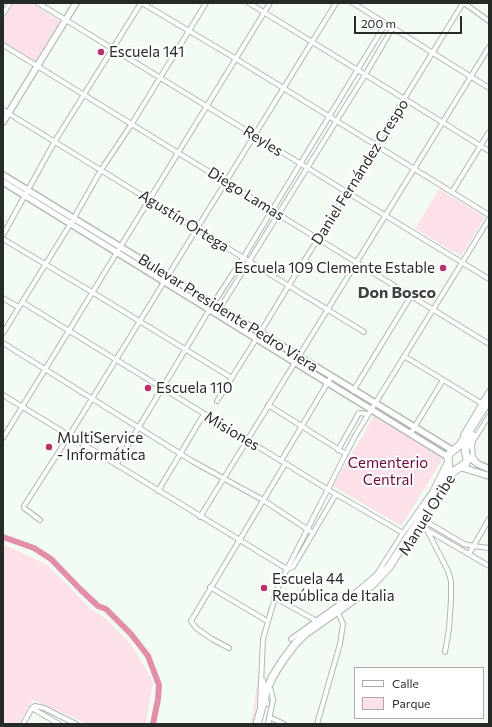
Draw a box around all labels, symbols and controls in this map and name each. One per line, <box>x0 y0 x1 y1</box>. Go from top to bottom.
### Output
scale bar <box>356 8 464 34</box>
text: 200 m <box>361 16 396 30</box>
place label: Escuela 141 <box>109 43 184 61</box>
marker: Escuela 141 <box>96 47 106 57</box>
street label: Daniel Fernández Crespo <box>308 96 412 248</box>
street label: Reyles <box>240 122 286 160</box>
street label: Diego Lamas <box>204 163 288 225</box>
street label: Agustín Ortega <box>136 186 232 256</box>
street label: Bulevar Presidente Pedro Viera <box>135 250 321 376</box>
place label: Escuela 109 Clemente Estable <box>234 259 435 277</box>
marker: Escuela 109 Clemente Estable <box>438 263 448 273</box>
district label: Don Bosco <box>358 283 436 303</box>
place label: Escuela 110 <box>156 379 233 397</box>
marker: Escuela 110 <box>143 383 153 393</box>
street label: Misiones <box>201 408 263 454</box>
place label: MultiService - Informática <box>57 429 146 464</box>
marker: MultiService - Informática <box>44 442 54 452</box>
park label: Cementerio Central <box>348 454 428 489</box>
street label: Manuel Oribe <box>395 471 459 559</box>
place label: Escuela 44 República de Italia <box>272 570 395 605</box>
marker: Escuela 44 República de Italia <box>259 583 269 593</box>
legend <box>354 667 484 719</box>
text: Calle <box>392 676 419 690</box>
text: Parque <box>392 696 430 710</box>

